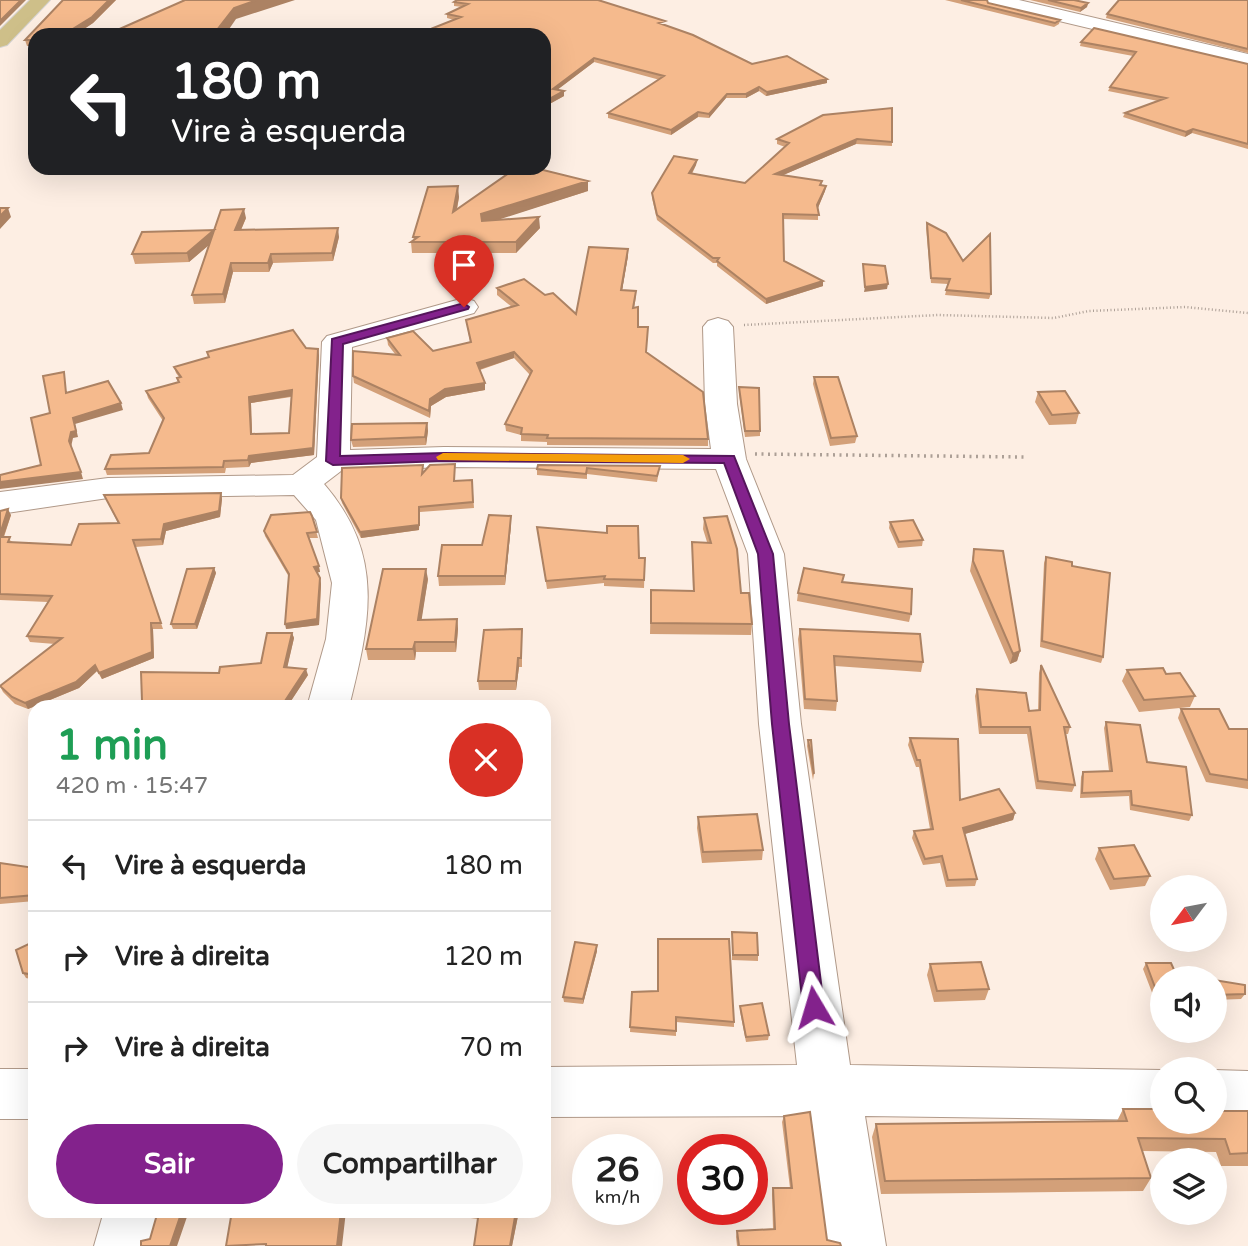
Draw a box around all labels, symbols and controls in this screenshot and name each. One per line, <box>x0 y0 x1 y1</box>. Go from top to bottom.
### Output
text: 180 m <box>171 53 321 112</box>
icon: left <box>56 56 147 147</box>
text: Vire à esquerda <box>171 113 407 151</box>
pin <box>434 235 494 307</box>
icon: arrive <box>445 246 483 284</box>
text: 1 min <box>56 720 168 771</box>
button: close <box>449 723 523 797</box>
text: 420 m · 15:47 <box>56 772 208 800</box>
icon: left <box>56 847 94 885</box>
text: Vire à esquerda <box>115 850 306 881</box>
text: 180 m <box>443 850 523 881</box>
north arrow <box>1150 875 1227 952</box>
map controls <box>1150 875 1227 1225</box>
icon: right <box>56 938 94 976</box>
text: Vire à direita <box>115 941 270 972</box>
text: 120 m <box>443 941 523 972</box>
button: sound <box>1150 966 1227 1043</box>
position arrow <box>777 970 851 1044</box>
icon: right <box>56 1029 94 1067</box>
text: Vire à direita <box>115 1032 270 1063</box>
text: 70 m <box>460 1032 523 1063</box>
button: search <box>1150 1057 1227 1134</box>
button: Sair <box>56 1124 283 1204</box>
button: Compartilhar <box>297 1124 523 1204</box>
speed limit sign: 30 <box>677 1134 768 1225</box>
button: layers <box>1150 1148 1227 1225</box>
text: 26 <box>596 1149 639 1191</box>
text: km/h <box>595 1186 640 1208</box>

